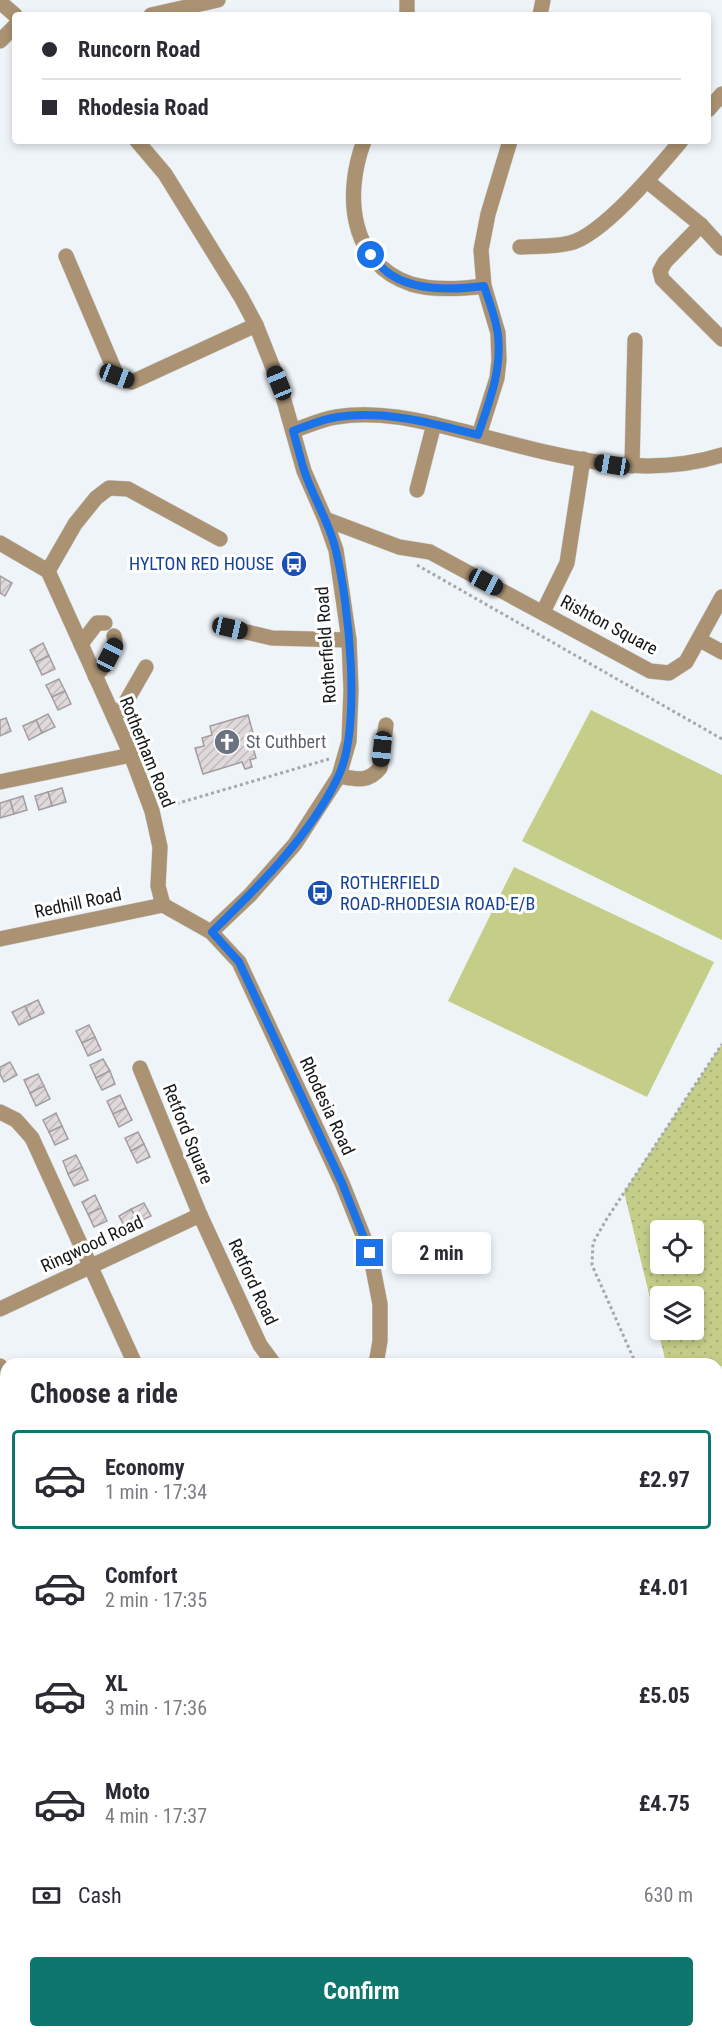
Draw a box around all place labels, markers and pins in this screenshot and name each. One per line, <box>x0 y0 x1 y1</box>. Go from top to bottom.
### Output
bus stop icon: HYLTON RED HOUSE <box>279 549 309 579</box>
place label: HYLTON RED HOUSE <box>129 553 274 574</box>
church icon: St Cuthbert <box>212 727 242 757</box>
place label: St Cuthbert <box>246 731 326 752</box>
place label: ROTHERFIELD ROAD-RHODESIA ROAD-E/B <box>340 872 535 914</box>
bus stop icon: ROTHERFIELD ROAD-RHODESIA ROAD-E/B <box>305 878 335 908</box>

